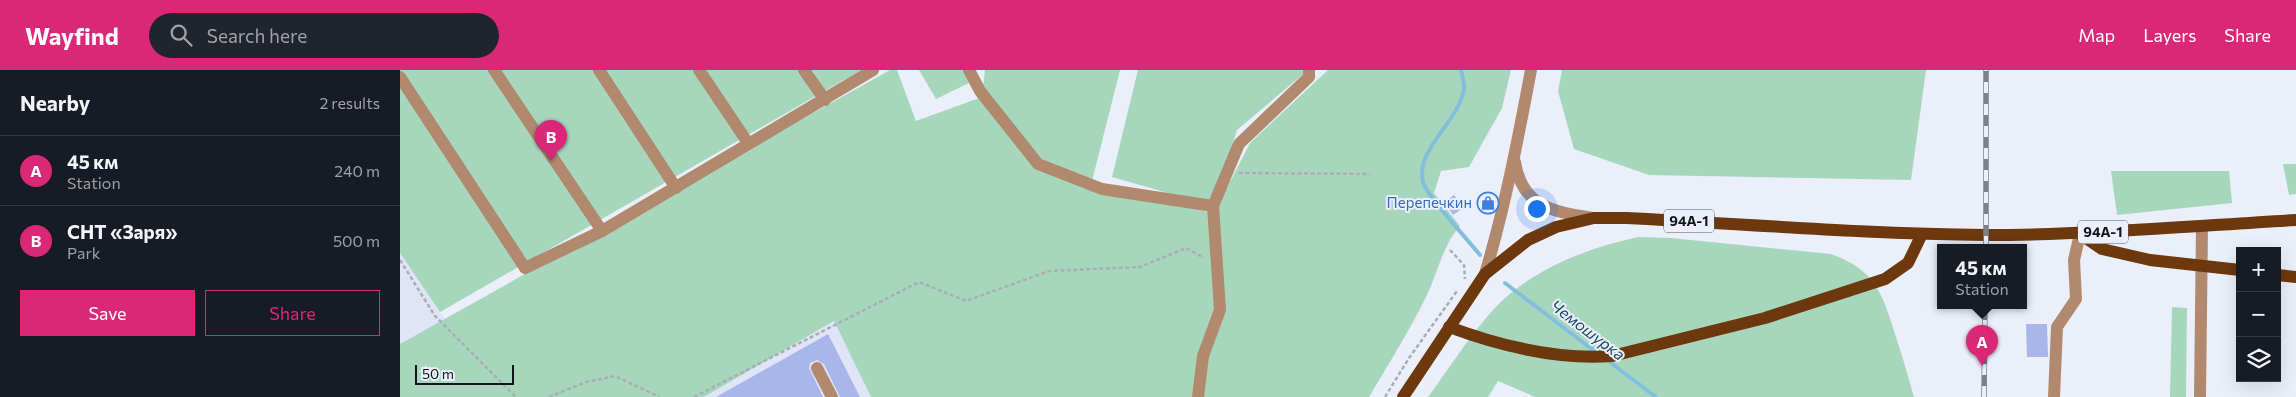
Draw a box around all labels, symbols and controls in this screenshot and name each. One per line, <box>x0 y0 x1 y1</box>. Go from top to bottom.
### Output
search box <box>149 13 499 58</box>
text: Wayfind <box>25 21 119 50</box>
icon: search <box>167 21 195 49</box>
text: Search here <box>207 24 307 47</box>
text: Map <box>2078 24 2115 46</box>
text: Layers <box>2143 24 2196 46</box>
text: Share <box>2224 24 2271 46</box>
text: Nearby <box>20 90 90 115</box>
text: 2 results <box>319 93 380 112</box>
pin: B <box>535 120 567 161</box>
text: 45 км <box>67 150 118 173</box>
text: A <box>30 161 42 180</box>
text: 240 m <box>334 161 380 180</box>
text: Station <box>67 173 121 192</box>
shop icon: Перепечкин <box>1476 191 1500 215</box>
place label: Перепечкин <box>1387 193 1472 211</box>
your location <box>1524 196 1550 222</box>
road number: 94А-1 <box>1664 210 1714 232</box>
text: СНТ «Заря» <box>67 220 177 243</box>
road number: 94А-1 <box>2078 220 2128 243</box>
text: B <box>31 231 41 250</box>
text: 500 m <box>333 231 380 250</box>
text: Park <box>67 243 100 262</box>
popup <box>1937 244 2027 309</box>
map controls <box>2236 247 2281 382</box>
button: + <box>2236 247 2281 292</box>
text: 45 км <box>1955 256 2007 279</box>
text: Station <box>1955 279 2009 298</box>
button: Save <box>20 290 195 336</box>
button: Share <box>205 290 380 336</box>
button: − <box>2236 292 2281 337</box>
water label: Чемошурка <box>1547 296 1629 364</box>
pin: A <box>1966 325 1998 366</box>
button: layers <box>2236 337 2281 382</box>
scale bar <box>415 362 514 385</box>
text: 50 m <box>422 365 454 382</box>

